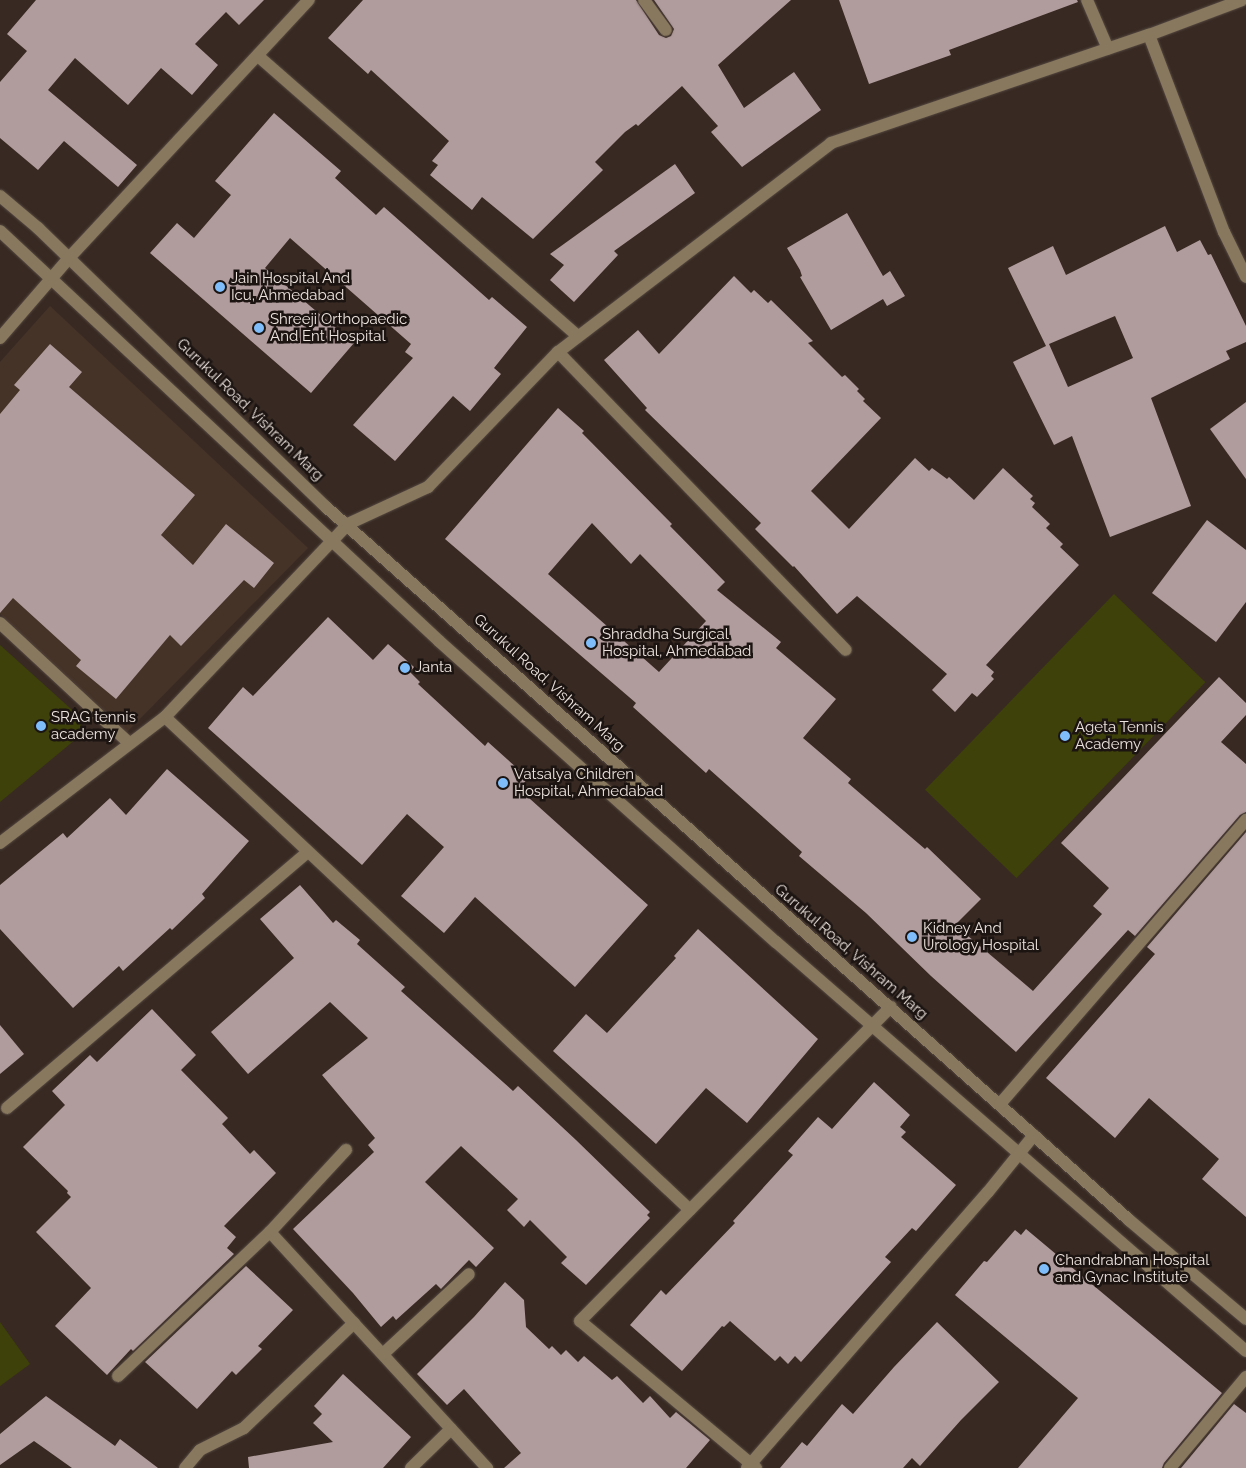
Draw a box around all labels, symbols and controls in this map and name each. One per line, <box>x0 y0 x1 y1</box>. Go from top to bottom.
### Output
place label: Jain Hospital And Icu, Ahmedabad <box>231 269 351 304</box>
marker: Jain Hospital And Icu, Ahmedabad <box>213 280 227 294</box>
place label: Shreeji Orthopaedic And Ent Hospital <box>270 310 407 345</box>
marker: Shreeji Orthopaedic And Ent Hospital <box>252 321 266 335</box>
street label: Gurukul Road, Vishram Marg <box>173 335 327 485</box>
street label: Gurukul Road, Vishram Marg <box>469 610 629 756</box>
place label: Shraddha Surgical Hospital, Ahmedabad <box>602 625 752 660</box>
marker: Shraddha Surgical Hospital, Ahmedabad <box>584 636 598 650</box>
place label: Janta <box>415 659 452 677</box>
marker: Janta <box>399 662 411 674</box>
place label: SRAG tennis academy <box>51 708 136 743</box>
place label: Ageta Tennis Academy <box>1075 718 1164 753</box>
marker: SRAG tennis academy <box>35 720 47 732</box>
marker: Ageta Tennis Academy <box>1059 730 1071 742</box>
place label: Vatsalya Children Hospital, Ahmedabad <box>514 765 664 800</box>
marker: Vatsalya Children Hospital, Ahmedabad <box>496 776 510 790</box>
street label: Gurukul Road, Vishram Marg <box>770 880 932 1024</box>
place label: Kidney And Urology Hospital <box>923 919 1039 954</box>
marker: Kidney And Urology Hospital <box>905 930 919 944</box>
place label: Chandrabhan Hospital and Gynac Institute <box>1055 1251 1209 1286</box>
marker: Chandrabhan Hospital and Gynac Institute <box>1037 1262 1051 1276</box>

